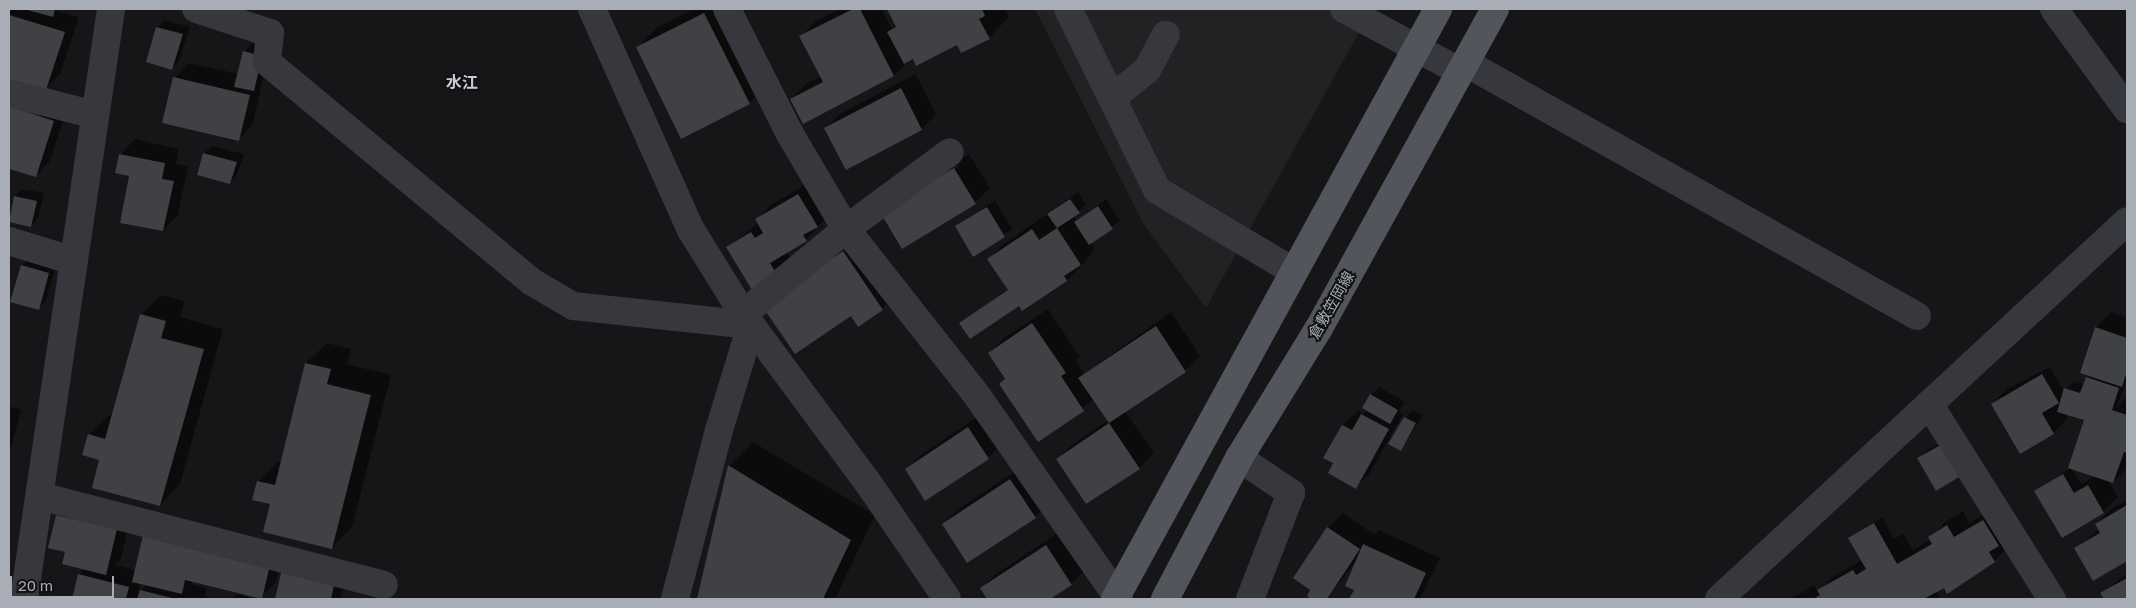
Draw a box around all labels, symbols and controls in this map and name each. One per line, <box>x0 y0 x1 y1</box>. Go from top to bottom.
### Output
district label: 水江 <box>446 72 478 92</box>
street label: 倉敷笠岡線 <box>1304 268 1358 342</box>
scale bar <box>12 566 116 598</box>
text: 20 m <box>18 576 53 594</box>

